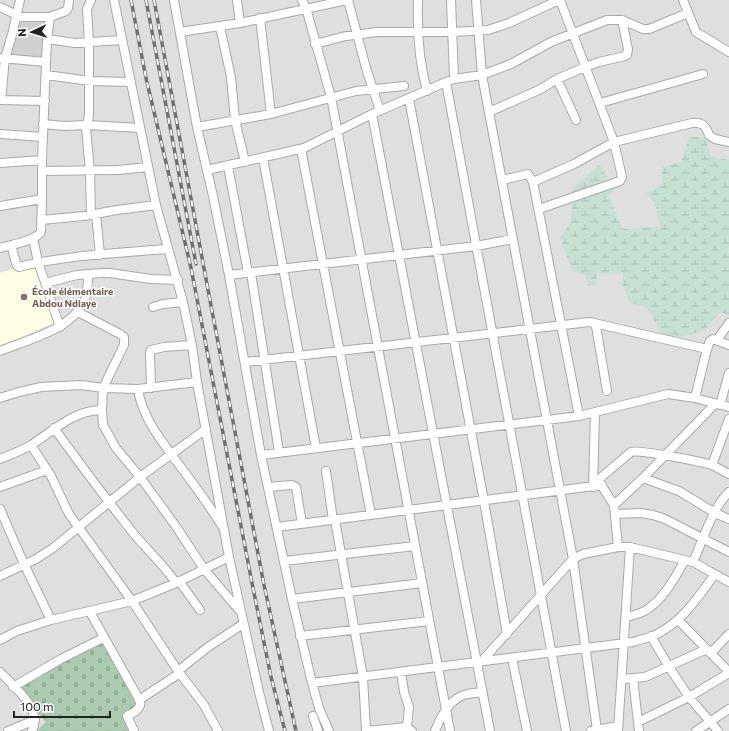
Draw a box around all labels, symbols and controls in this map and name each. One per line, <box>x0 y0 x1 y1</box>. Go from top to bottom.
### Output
north arrow <box>12 12 52 52</box>
text: N <box>15 28 28 37</box>
place label: École élémentaire Abdou Ndiaye <box>32 285 113 309</box>
marker: École élémentaire Abdou Ndiaye <box>19 292 29 302</box>
scale bar <box>14 693 110 719</box>
text: 100 m <box>20 699 54 713</box>

